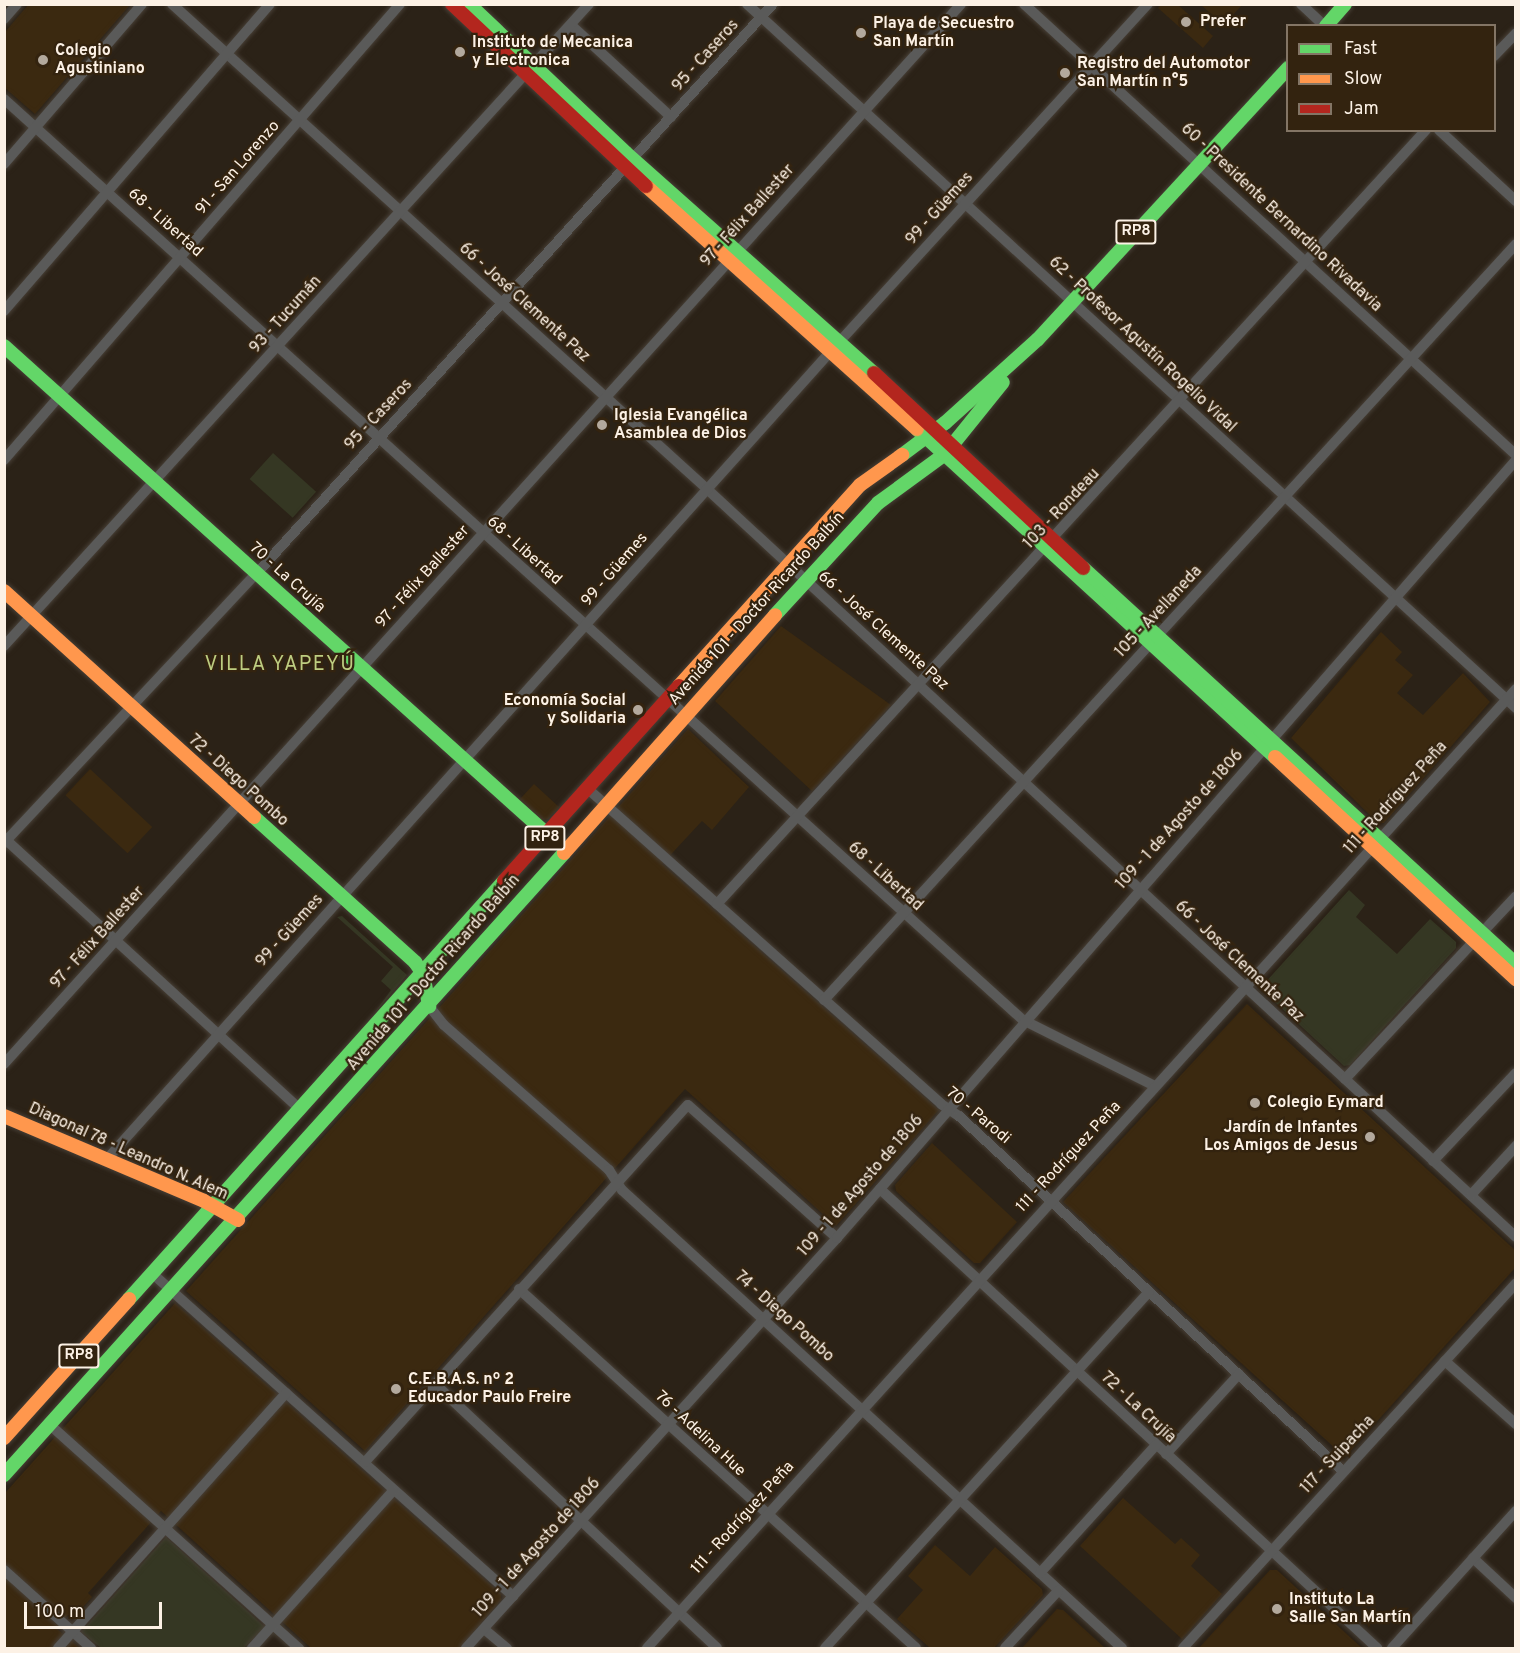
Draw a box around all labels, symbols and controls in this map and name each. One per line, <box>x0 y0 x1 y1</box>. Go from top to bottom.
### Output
place label: Prefer <box>1200 12 1246 32</box>
marker: Prefer <box>1177 13 1195 31</box>
place label: Playa de Secuestro San Martín <box>873 14 1014 52</box>
street label: 95 - Caseros <box>669 16 743 96</box>
legend <box>1286 24 1496 132</box>
marker: Playa de Secuestro San Martín <box>854 26 868 40</box>
place label: Instituto de Mecanica y Electronica <box>472 33 633 71</box>
text: Fast <box>1344 38 1377 61</box>
place label: Colegio Agustiniano <box>55 41 145 79</box>
marker: Instituto de Mecanica y Electronica <box>453 45 467 59</box>
marker: Colegio Agustiniano <box>36 53 50 67</box>
place label: Registro del Automotor San Martín n°5 <box>1077 54 1251 92</box>
marker: Registro del Automotor San Martín n°5 <box>1058 66 1072 80</box>
text: Slow <box>1344 68 1382 91</box>
text: Jam <box>1344 98 1379 121</box>
street label: 91 - San Lorenzo <box>192 117 284 219</box>
street label: 60 - Presidente Bernardino Rivadavia <box>1177 120 1385 316</box>
street label: 97 - Félix Ballester <box>697 161 799 271</box>
street label: 99 - Güemes <box>902 169 978 249</box>
street label: 68 - Libertad <box>124 184 206 262</box>
road number: RP8 <box>1115 220 1157 244</box>
street label: 66 - José Clemente Paz <box>455 239 593 367</box>
street label: 62 - Profesor Agustín Rogelio Vidal <box>1044 253 1240 437</box>
street label: 93 - Tucumán <box>246 272 326 358</box>
street label: 95 - Caseros <box>341 375 417 455</box>
place label: Iglesia Evangélica Asamblea de Dios <box>614 406 748 444</box>
marker: Iglesia Evangélica Asamblea de Dios <box>595 418 609 432</box>
street label: 103 - Rondeau <box>1020 465 1104 553</box>
street label: Avenida 101 - Doctor Ricardo Balbín <box>665 508 849 710</box>
street label: 68 - Libertad <box>483 512 565 590</box>
street label: 97 - Félix Ballester <box>372 522 474 632</box>
street label: 99 - Güemes <box>578 529 652 611</box>
street label: 70 - La Crujía <box>245 539 329 617</box>
street label: 105 - Avellaneda <box>1111 562 1207 662</box>
street label: 66 - José Clemente Paz <box>814 567 952 695</box>
district label: VILLA YAPEYÚ <box>204 653 356 677</box>
place label: Economía Social y Solidaria <box>504 691 626 729</box>
marker: Economía Social y Solidaria <box>631 703 645 717</box>
street label: 72 - Diego Pombo <box>184 731 292 831</box>
street label: 111 - Rodríguez Peña <box>1340 738 1452 858</box>
street label: 109 - 1 de Agosto de 1806 <box>1112 746 1248 894</box>
road number: RP8 <box>524 826 566 850</box>
street label: 68 - Libertad <box>844 838 926 916</box>
street label: Avenida 101 - Doctor Ricardo Balbín <box>344 871 524 1075</box>
street label: 97 - Félix Ballester <box>47 883 149 993</box>
street label: 99 - Güemes <box>252 891 328 971</box>
street label: 66 - José Clemente Paz <box>1171 897 1307 1027</box>
street label: 70 - Parodi <box>942 1083 1014 1149</box>
place label: Colegio Eymard <box>1267 1093 1384 1113</box>
marker: Colegio Eymard <box>1248 1096 1262 1110</box>
street label: 111 - Rodríguez Peña <box>1013 1097 1125 1217</box>
street label: Diagonal 78 - Leandro N. Alem <box>25 1099 231 1205</box>
street label: 109 - 1 de Agosto de 1806 <box>794 1111 928 1261</box>
place label: Jardín de Infantes Los Amigos de Jesus <box>1203 1118 1358 1156</box>
marker: Jardín de Infantes Los Amigos de Jesus <box>1363 1130 1377 1144</box>
street label: 74 - Diego Pombo <box>730 1267 838 1367</box>
road number: RP8 <box>58 1344 100 1368</box>
street label: 72 - La Crujía <box>1097 1368 1179 1448</box>
place label: C.E.B.A.S. nº 2 Educador Paulo Freire <box>408 1370 571 1408</box>
marker: C.E.B.A.S. nº 2 Educador Paulo Freire <box>389 1382 403 1396</box>
street label: 76 - Adelina Hue <box>650 1387 750 1481</box>
street label: 117 - Suipacha <box>1297 1412 1379 1498</box>
street label: 111 - Rodríguez Peña <box>687 1458 799 1578</box>
street label: 109 - 1 de Agosto de 1806 <box>469 1474 605 1622</box>
scale bar <box>27 1590 165 1628</box>
place label: Instituto La Salle San Martín <box>1289 1590 1411 1628</box>
text: 100 m <box>35 1601 84 1624</box>
marker: Instituto La Salle San Martín <box>1270 1602 1284 1616</box>

